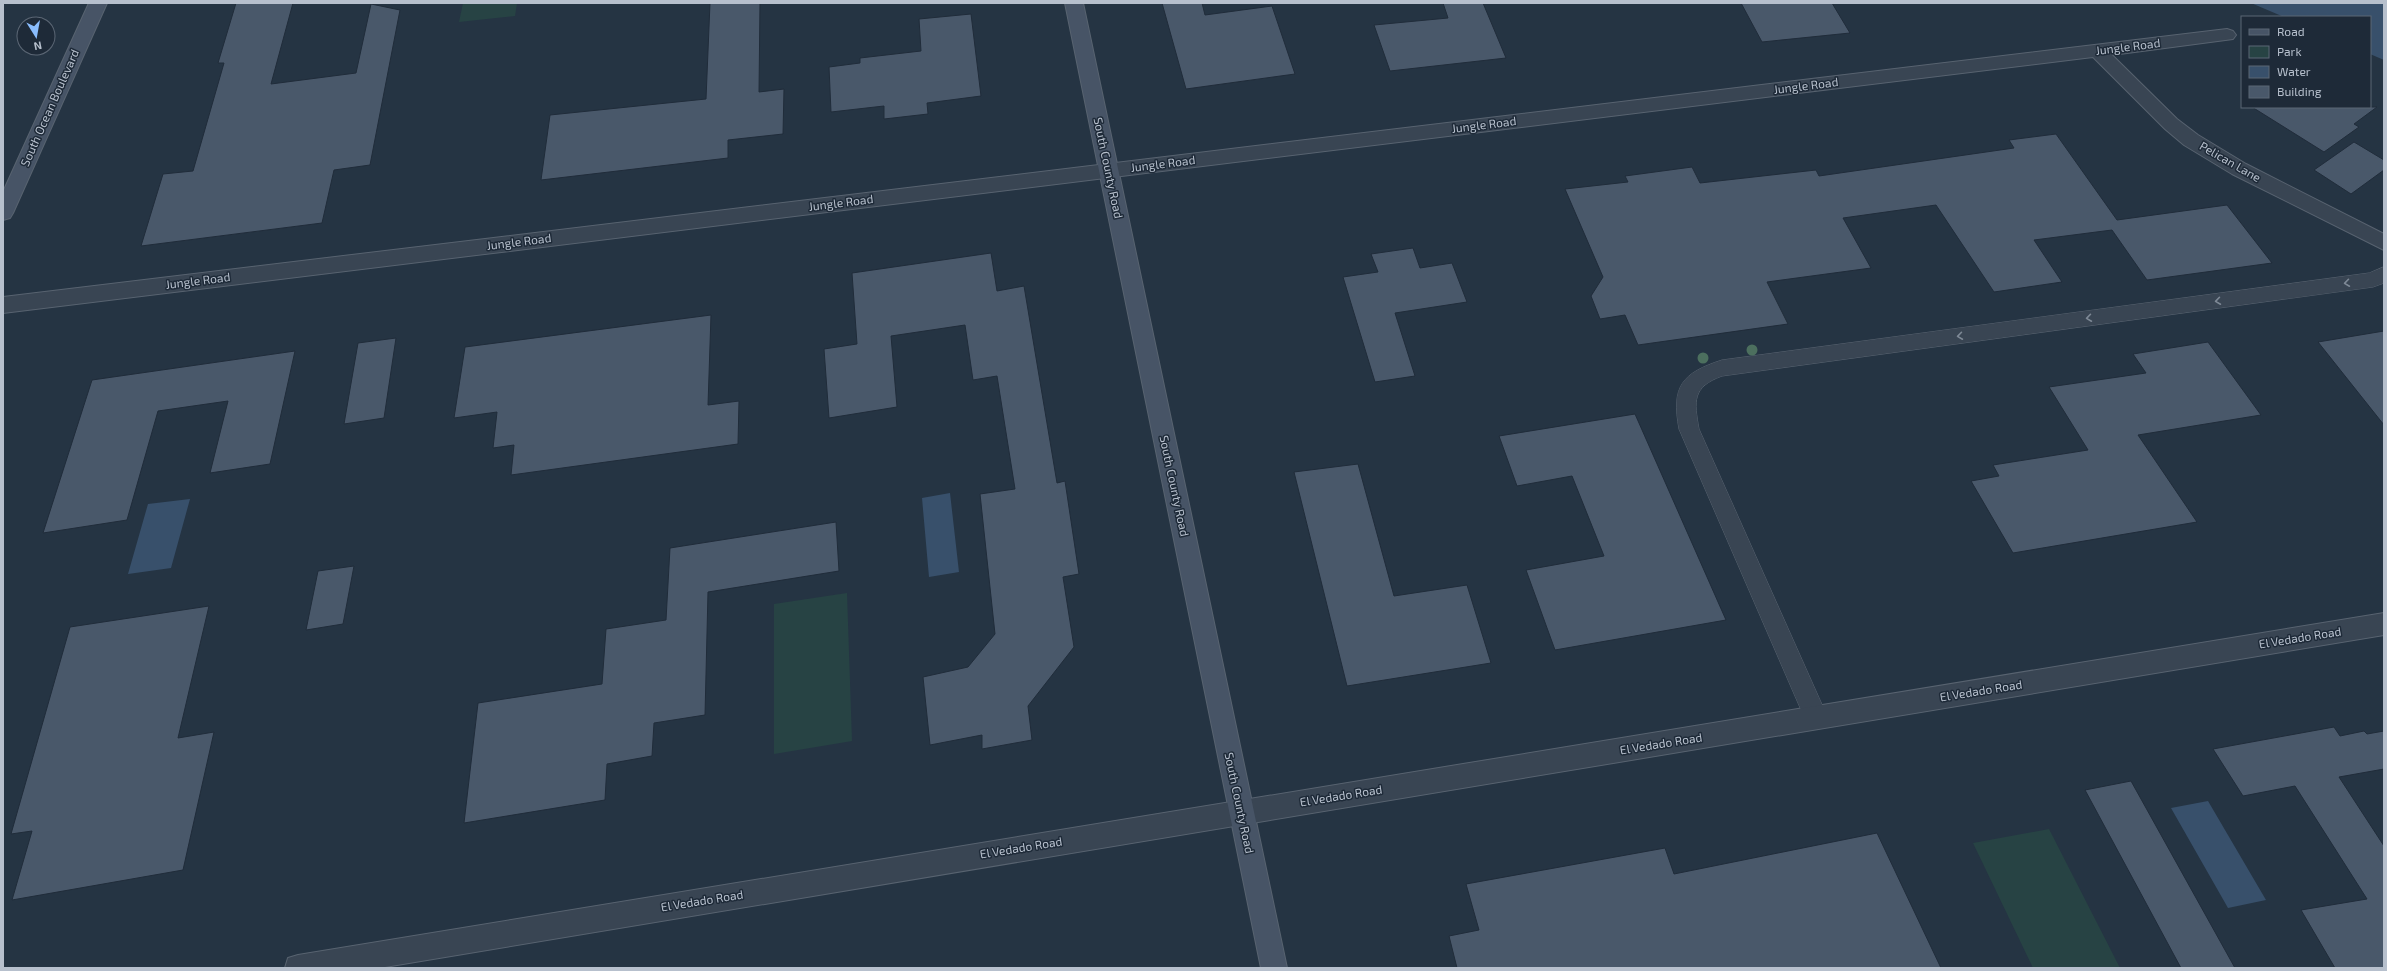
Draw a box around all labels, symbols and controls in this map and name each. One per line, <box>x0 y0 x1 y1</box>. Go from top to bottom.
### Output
north arrow <box>16 16 56 56</box>
legend <box>2241 16 2371 108</box>
text: Road <box>2277 24 2305 38</box>
street label: Jungle Road <box>2095 35 2161 57</box>
text: N <box>33 39 43 53</box>
text: Park <box>2277 44 2302 58</box>
street label: South Ocean Boulevard <box>17 47 81 168</box>
text: Water <box>2277 64 2311 78</box>
street label: Jungle Road <box>1773 74 1839 96</box>
text: Building <box>2277 84 2322 98</box>
street label: Jungle Road <box>1451 113 1517 135</box>
street label: South County Road <box>1091 116 1127 220</box>
street label: Pelican Lane <box>2197 138 2264 184</box>
street label: Jungle Road <box>1130 152 1196 174</box>
street label: Jungle Road <box>808 191 874 213</box>
street label: Jungle Road <box>486 230 552 252</box>
street label: Jungle Road <box>165 269 231 291</box>
one-way arrow <box>2344 278 2350 287</box>
one-way arrow <box>2215 296 2221 305</box>
one-way arrow <box>2086 313 2092 322</box>
one-way arrow <box>1957 331 1963 340</box>
street label: South County Road <box>1157 434 1193 538</box>
street label: El Vedado Road <box>2258 624 2342 650</box>
street label: El Vedado Road <box>1939 677 2023 703</box>
street label: El Vedado Road <box>1619 730 1703 756</box>
street label: South County Road <box>1222 751 1258 855</box>
street label: El Vedado Road <box>1299 782 1383 808</box>
street label: El Vedado Road <box>979 834 1063 860</box>
street label: El Vedado Road <box>660 887 744 913</box>

